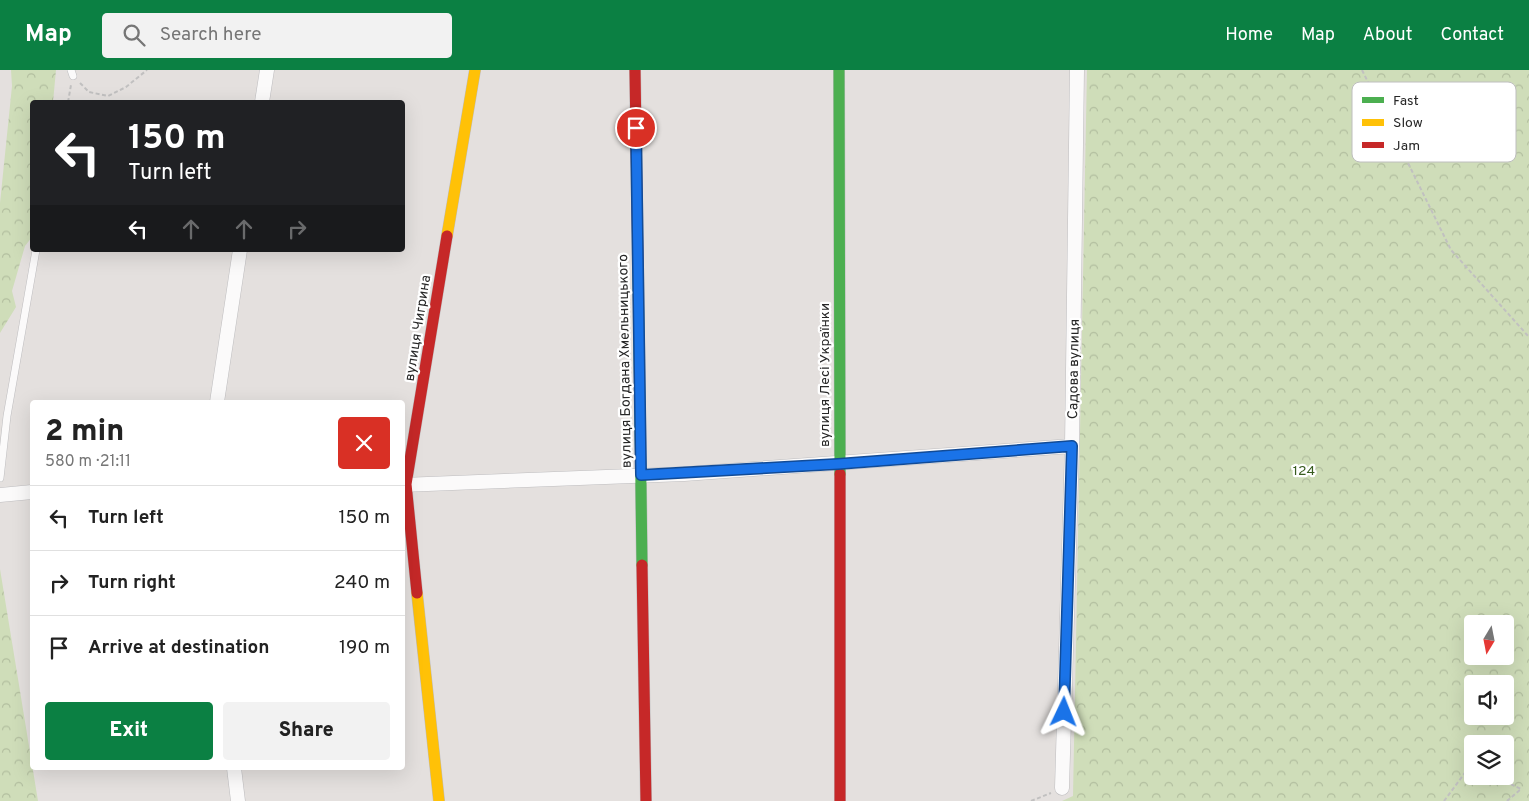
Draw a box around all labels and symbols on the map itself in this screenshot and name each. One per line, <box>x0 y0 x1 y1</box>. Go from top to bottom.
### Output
legend <box>1352 82 1516 162</box>
text: Fast <box>1393 93 1419 110</box>
pin <box>615 107 657 149</box>
text: Slow <box>1393 115 1423 132</box>
text: Jam <box>1393 138 1420 155</box>
street label: вулиця Богдана Хмельницького <box>615 254 636 468</box>
street label: вулиця Чигрина <box>402 274 435 383</box>
street label: вулиця Лесі Українки <box>817 303 834 447</box>
street label: Садова вулиця <box>1065 319 1084 419</box>
park label: 124 <box>1293 463 1315 480</box>
north arrow <box>1464 615 1514 665</box>
position arrow <box>1037 685 1089 737</box>

